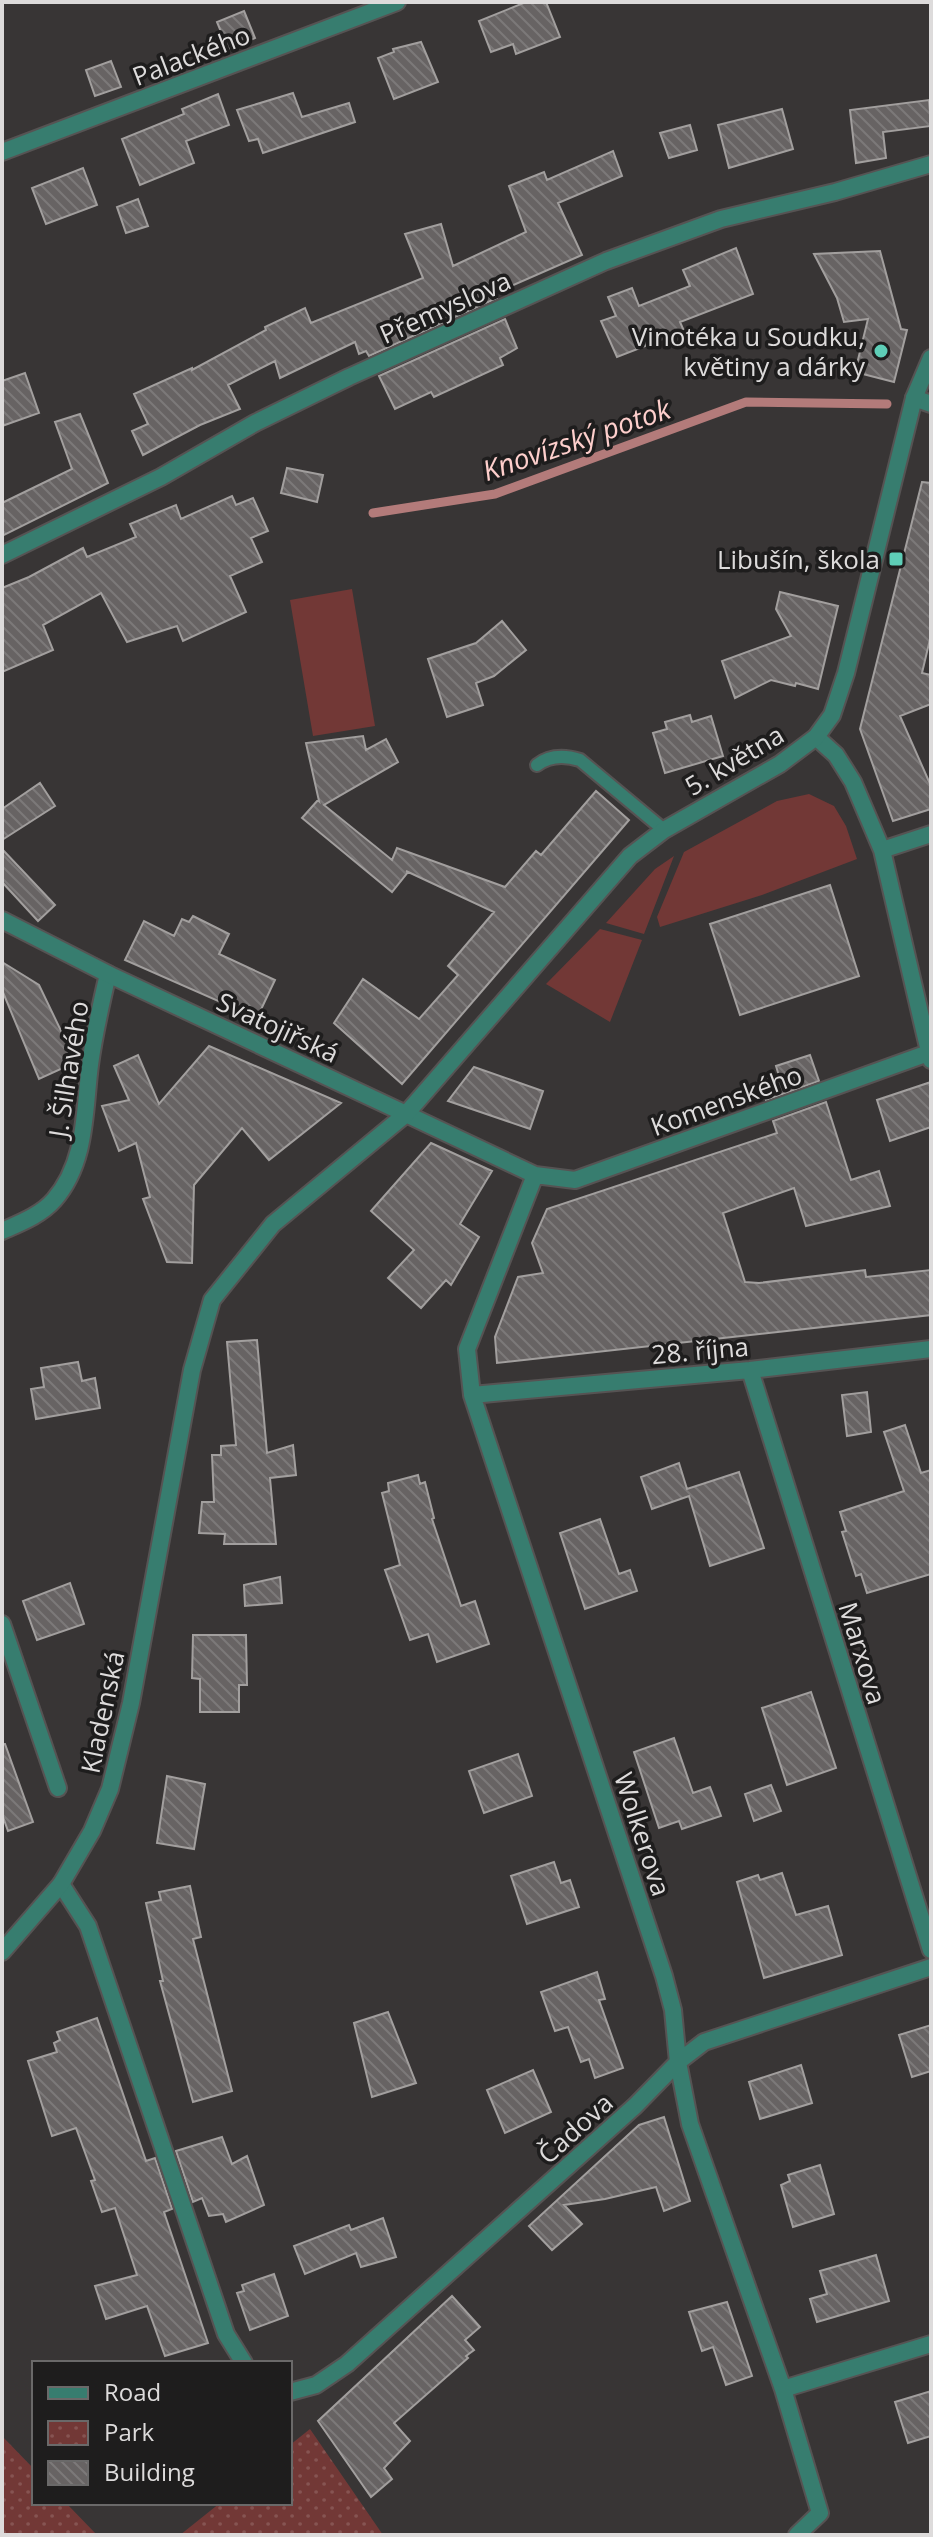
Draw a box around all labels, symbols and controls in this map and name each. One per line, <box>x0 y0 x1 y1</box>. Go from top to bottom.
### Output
street label: Palackého <box>127 16 255 94</box>
street label: Přemyslova <box>374 262 516 352</box>
place label: Vinotéka u Soudku, květiny a dárky <box>632 318 866 384</box>
marker: Vinotéka u Soudku, květiny a dárky <box>872 342 890 360</box>
water label: Knovízský potok <box>477 389 676 489</box>
place label: Libušín, škola <box>717 541 880 577</box>
marker: Libušín, škola <box>887 550 905 568</box>
street label: 5. května <box>678 716 790 804</box>
street label: Svatojiřská <box>211 983 345 1071</box>
street label: J. Šilhavého <box>39 998 97 1143</box>
street label: Komenského <box>645 1056 807 1144</box>
street label: 28. října <box>650 1328 750 1372</box>
street label: Marxova <box>830 1597 896 1709</box>
street label: Kladenská <box>72 1648 132 1776</box>
street label: Wolkerova <box>606 1767 680 1901</box>
street label: Čadova <box>530 2085 620 2171</box>
legend <box>32 2361 292 2505</box>
text: Road <box>104 2375 161 2408</box>
text: Park <box>104 2415 155 2448</box>
text: Building <box>104 2455 195 2488</box>

